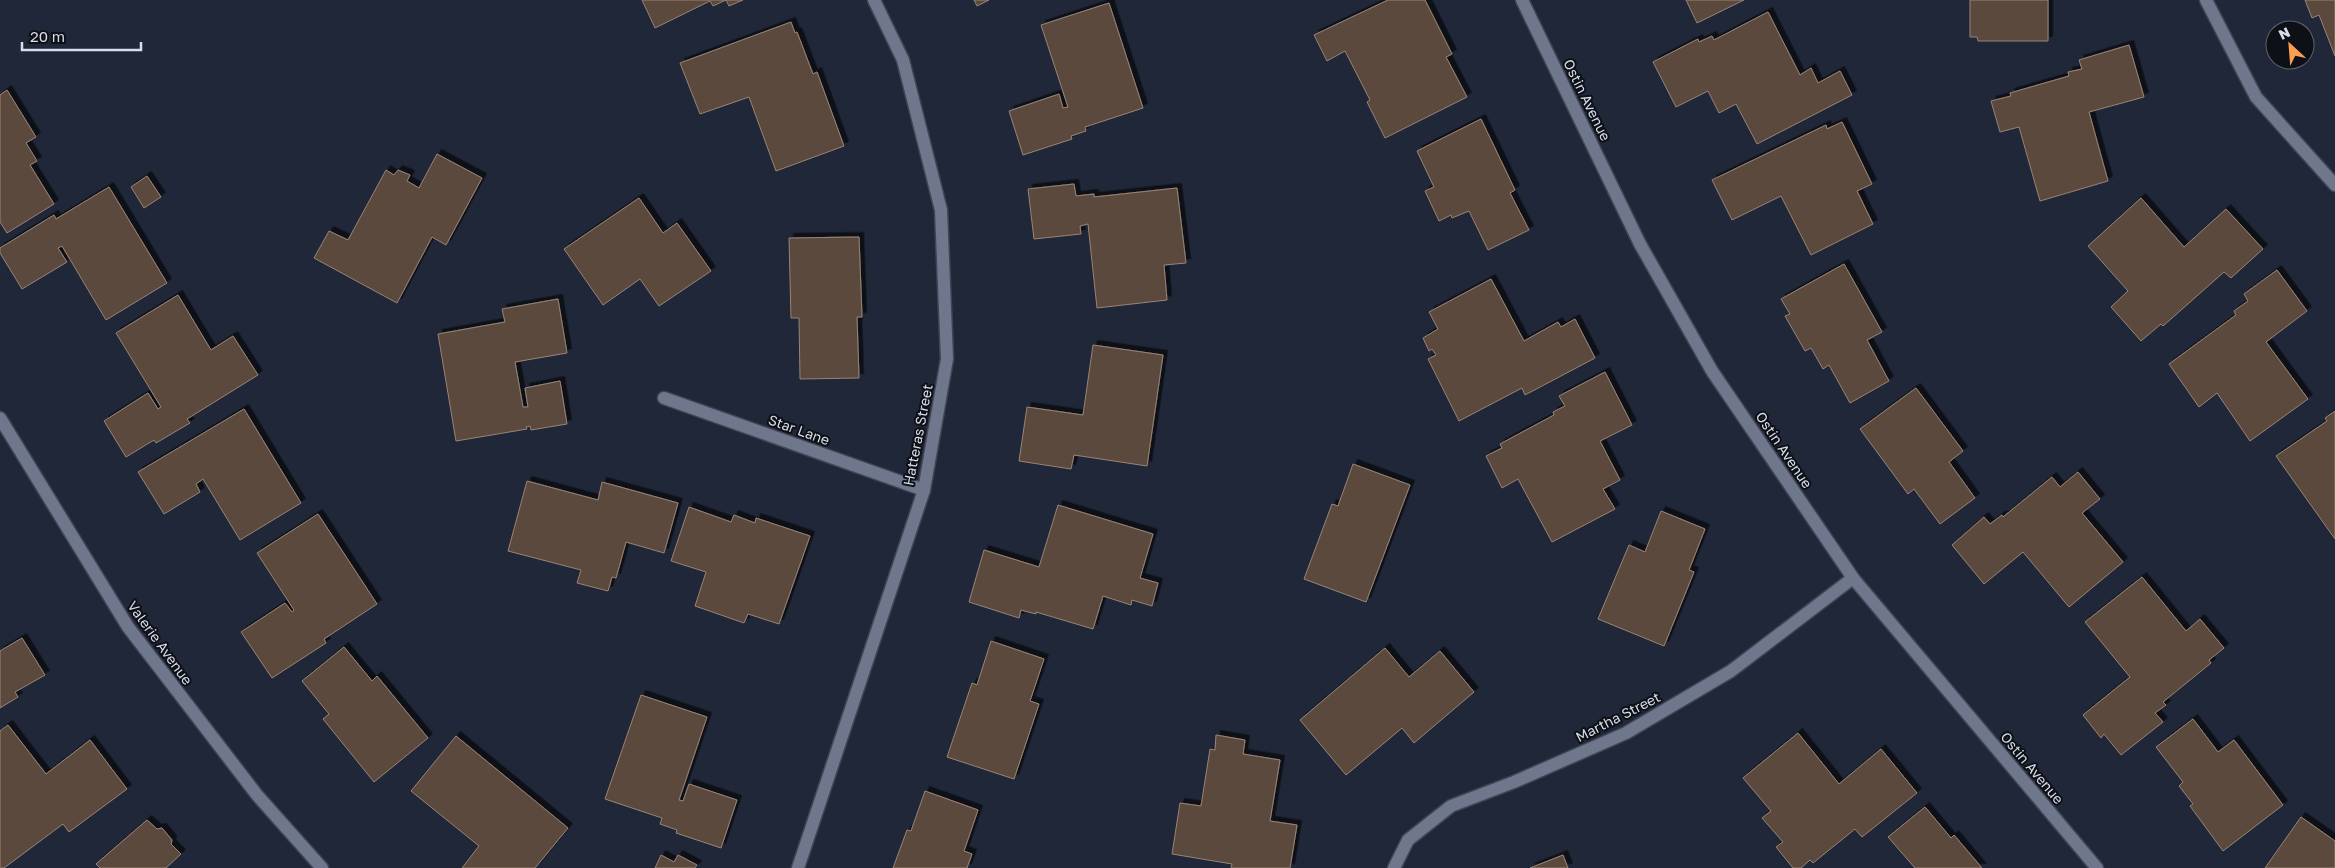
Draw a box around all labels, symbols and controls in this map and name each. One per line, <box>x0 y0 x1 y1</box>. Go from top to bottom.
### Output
scale bar <box>22 20 141 52</box>
north arrow <box>2265 20 2315 70</box>
text: N <box>2276 23 2293 43</box>
text: 20 m <box>30 27 65 45</box>
street label: Ostin Avenue <box>1560 56 1615 143</box>
street label: Hatteras Street <box>899 383 936 487</box>
street label: Ostin Avenue <box>1753 408 1816 491</box>
street label: Star Lane <box>766 411 832 448</box>
street label: Valerie Avenue <box>124 598 196 688</box>
street label: Martha Street <box>1573 688 1663 745</box>
street label: Ostin Avenue <box>1997 728 2067 807</box>

